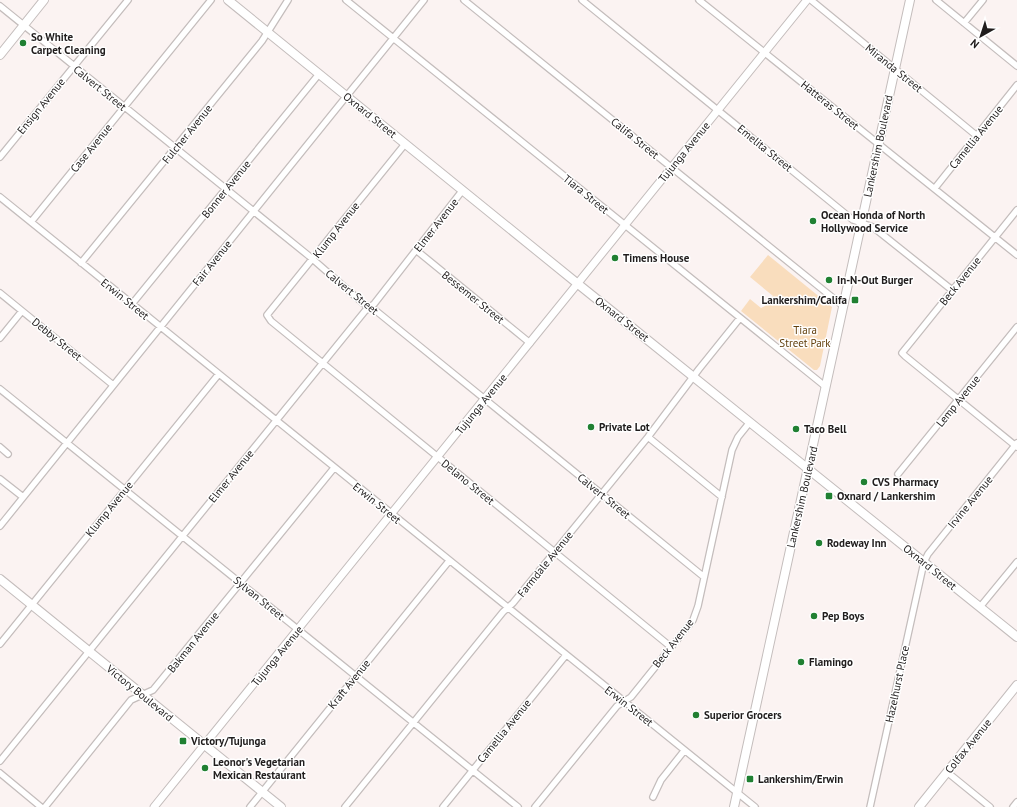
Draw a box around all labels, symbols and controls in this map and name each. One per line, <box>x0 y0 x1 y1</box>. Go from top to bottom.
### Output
north arrow <box>961 16 1001 56</box>
place label: So White Carpet Cleaning <box>31 30 106 57</box>
text: N <box>967 36 982 51</box>
marker: So White Carpet Cleaning <box>18 38 28 48</box>
street label: Miranda Street <box>863 41 926 95</box>
street label: Calvert Street <box>71 62 130 114</box>
street label: Ensign Avenue <box>14 75 68 137</box>
street label: Hatteras Street <box>798 77 862 133</box>
street label: Oxnard Street <box>340 89 400 141</box>
street label: Lankershim Boulevard <box>860 94 896 198</box>
street label: Fulcher Avenue <box>159 101 215 166</box>
street label: Camellia Avenue <box>946 102 1006 172</box>
street label: Califa Street <box>608 114 662 162</box>
street label: Tujunga Avenue <box>655 118 713 185</box>
street label: Case Avenue <box>67 120 115 175</box>
street label: Emelita Street <box>735 122 796 175</box>
street label: Bonner Avenue <box>198 157 254 221</box>
street label: Tiara Street <box>560 171 612 217</box>
street label: Elmer Avenue <box>411 195 462 255</box>
street label: Klump Avenue <box>310 199 363 261</box>
place label: Ocean Honda of North Hollywood Service <box>821 208 925 235</box>
marker: Ocean Honda of North Hollywood Service <box>808 216 818 226</box>
street label: Fair Avenue <box>189 237 235 289</box>
place label: Timens House <box>623 251 690 265</box>
marker: Timens House <box>610 253 620 263</box>
street label: Beck Avenue <box>936 253 984 308</box>
street label: Calvert Street <box>323 266 382 318</box>
street label: Bessemer Street <box>439 268 507 327</box>
place label: In-N-Out Burger <box>837 273 913 287</box>
street label: Erwin Street <box>98 275 152 323</box>
marker: In-N-Out Burger <box>824 275 834 285</box>
street label: Oxnard Street <box>592 293 652 345</box>
place label: Lankershim/Califa <box>762 293 847 307</box>
marker: Lankershim/Califa <box>850 295 860 305</box>
street label: Debby Street <box>29 315 85 364</box>
park label: Tiara Street Park <box>779 323 831 350</box>
street label: Tujunga Avenue <box>452 370 510 437</box>
street label: Lemp Avenue <box>933 372 983 430</box>
place label: Private Lot <box>599 420 650 434</box>
marker: Private Lot <box>586 422 596 432</box>
place label: Taco Bell <box>804 422 847 436</box>
marker: Taco Bell <box>791 424 801 434</box>
street label: Lankershim Boulevard <box>783 445 821 549</box>
street label: Elmer Avenue <box>205 446 257 505</box>
street label: Delano Street <box>439 456 498 508</box>
street label: Calvert Street <box>575 470 634 522</box>
street label: Irvine Avenue <box>945 473 996 531</box>
place label: CVS Pharmacy <box>872 475 939 489</box>
marker: CVS Pharmacy <box>859 477 869 487</box>
street label: Klump Avenue <box>82 478 136 540</box>
street label: Erwin Street <box>350 479 404 527</box>
place label: Oxnard / Lankershim <box>837 489 936 503</box>
marker: Oxnard / Lankershim <box>824 491 834 501</box>
street label: Farmdale Avenue <box>514 528 576 600</box>
place label: Rodeway Inn <box>827 536 887 550</box>
marker: Rodeway Inn <box>814 538 824 548</box>
street label: Oxnard Street <box>900 541 960 593</box>
street label: Sylvan Street <box>231 573 288 623</box>
street label: Bakman Avenue <box>164 608 222 675</box>
place label: Pep Boys <box>822 609 865 623</box>
marker: Pep Boys <box>809 611 819 621</box>
street label: Beck Avenue <box>649 615 697 670</box>
street label: Tujunga Avenue <box>248 622 306 689</box>
street label: Hazelhurst Place <box>882 644 912 724</box>
place label: Flamingo <box>809 655 853 669</box>
street label: Kraft Avenue <box>325 656 373 712</box>
marker: Flamingo <box>796 657 806 667</box>
street label: Victory Boulevard <box>103 661 176 724</box>
street label: Erwin Street <box>602 683 656 729</box>
street label: Camellia Avenue <box>474 696 534 766</box>
place label: Superior Grocers <box>704 708 782 722</box>
marker: Superior Grocers <box>691 710 701 720</box>
street label: Colfax Avenue <box>942 716 995 776</box>
place label: Victory/Tujunga <box>190 734 266 748</box>
marker: Victory/Tujunga <box>178 736 188 746</box>
place label: Leonor's Vegetarian Mexican Restaurant <box>213 755 306 782</box>
marker: Leonor's Vegetarian Mexican Restaurant <box>200 763 210 773</box>
place label: Lankershim/Erwin <box>758 772 843 786</box>
marker: Lankershim/Erwin <box>745 774 755 784</box>

